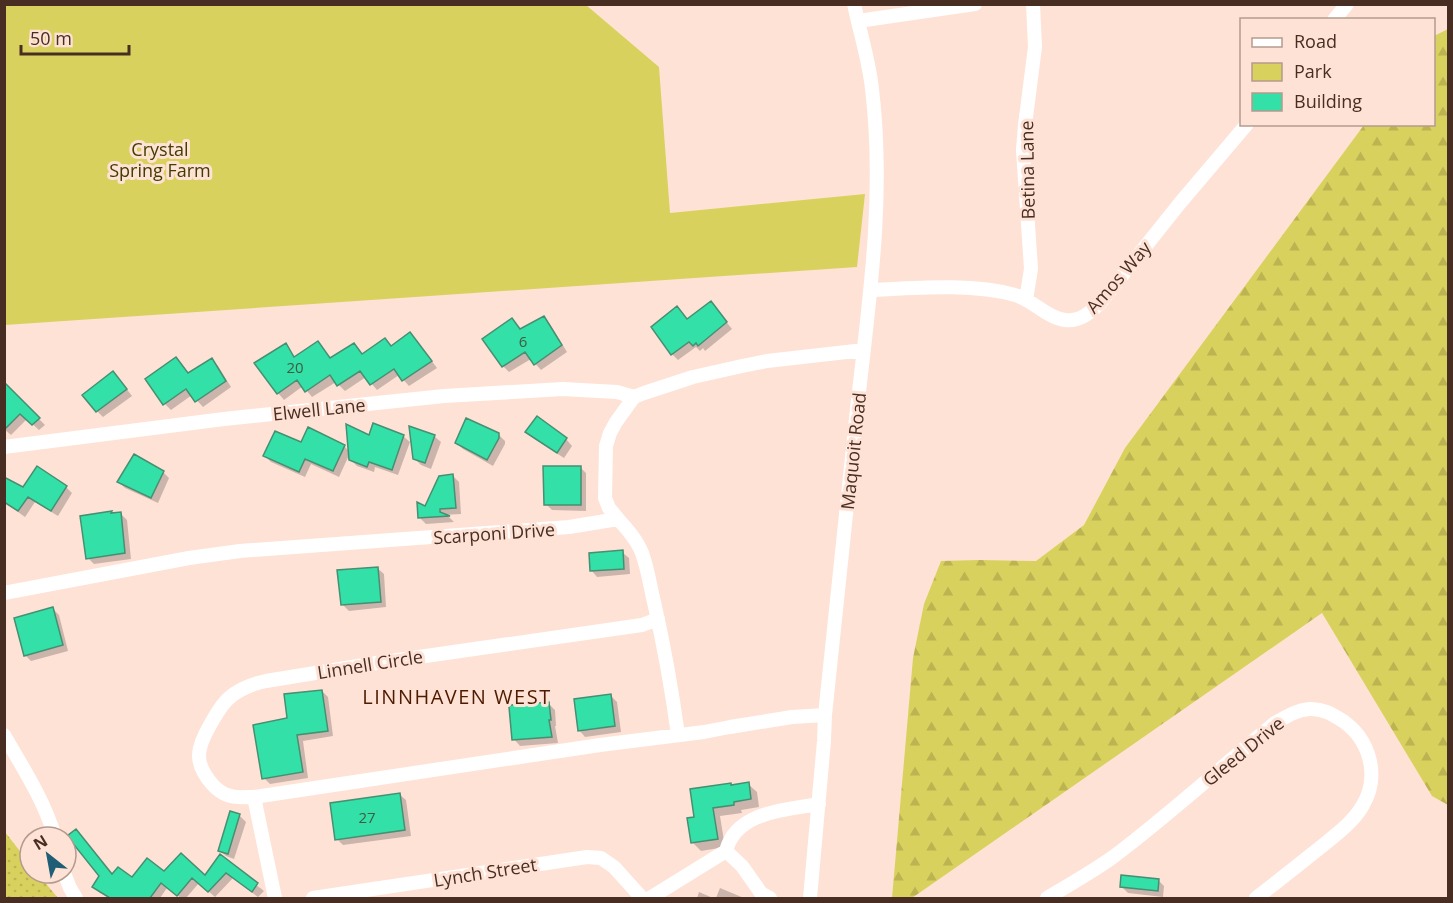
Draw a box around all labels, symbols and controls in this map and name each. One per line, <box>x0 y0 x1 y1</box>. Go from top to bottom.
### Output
scale bar <box>21 18 129 56</box>
legend <box>1240 18 1435 126</box>
text: 50 m <box>30 26 72 50</box>
text: Road <box>1294 29 1337 53</box>
text: Park <box>1294 59 1332 83</box>
text: Building <box>1294 89 1362 113</box>
street label: Betina Lane <box>1014 120 1040 220</box>
park label: Crystal Spring Farm <box>109 137 211 182</box>
street label: Amos Way <box>1080 235 1156 318</box>
house number: 6 <box>519 331 527 351</box>
house number: 20 <box>286 357 304 377</box>
street label: Maquoit Road <box>835 391 871 511</box>
street label: Elwell Lane <box>272 392 366 426</box>
street label: Scarponi Drive <box>432 517 556 549</box>
street label: Linnell Circle <box>316 644 424 684</box>
district label: LINNHAVEN WEST <box>362 683 552 710</box>
street label: Gleed Drive <box>1198 711 1288 791</box>
house number: 27 <box>358 807 376 827</box>
north arrow <box>18 825 78 885</box>
text: N <box>29 829 52 855</box>
street label: Lynch Street <box>432 852 538 892</box>

